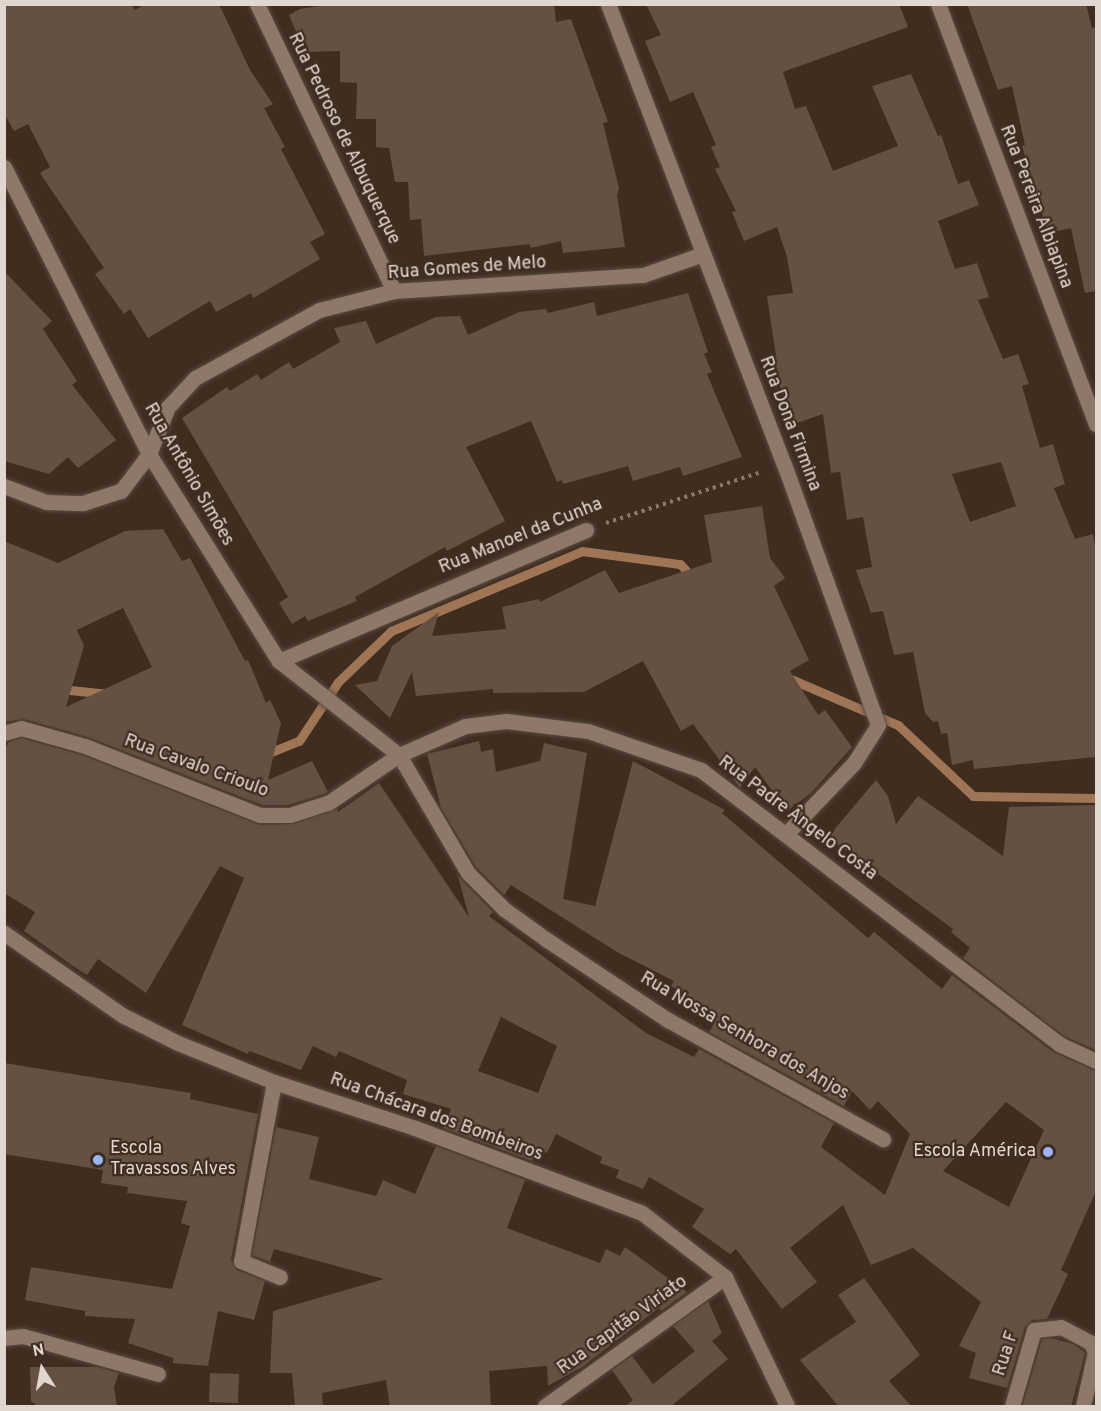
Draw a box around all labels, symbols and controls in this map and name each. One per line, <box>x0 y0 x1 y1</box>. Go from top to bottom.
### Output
street label: Rua Pedroso de Albuquerque <box>282 29 404 249</box>
street label: Rua Pereira Albiapina <box>994 122 1076 292</box>
street label: Rua Gomes de Melo <box>387 253 547 285</box>
street label: Rua Dona Firmina <box>753 354 825 494</box>
street label: Rua Antônio Simões <box>138 399 238 551</box>
street label: Rua Manoel da Cunha <box>436 494 606 580</box>
street label: Rua Cavalo Crioulo <box>121 731 271 803</box>
street label: Rua Padre Ângelo Costa <box>713 752 881 886</box>
street label: Rua Nossa Senhora dos Anjos <box>635 968 853 1106</box>
street label: Rua Chácara dos Bombeiros <box>327 1069 545 1167</box>
place label: Escola Travassos Alves <box>110 1139 237 1182</box>
place label: Escola América <box>912 1141 1036 1163</box>
marker: Escola América <box>1041 1145 1055 1159</box>
marker: Escola Travassos Alves <box>91 1153 105 1167</box>
street label: Rua Capitão Viriato <box>554 1271 692 1381</box>
street label: Rua F <box>990 1329 1024 1379</box>
north arrow <box>12 1339 72 1399</box>
text: N <box>31 1340 46 1362</box>

